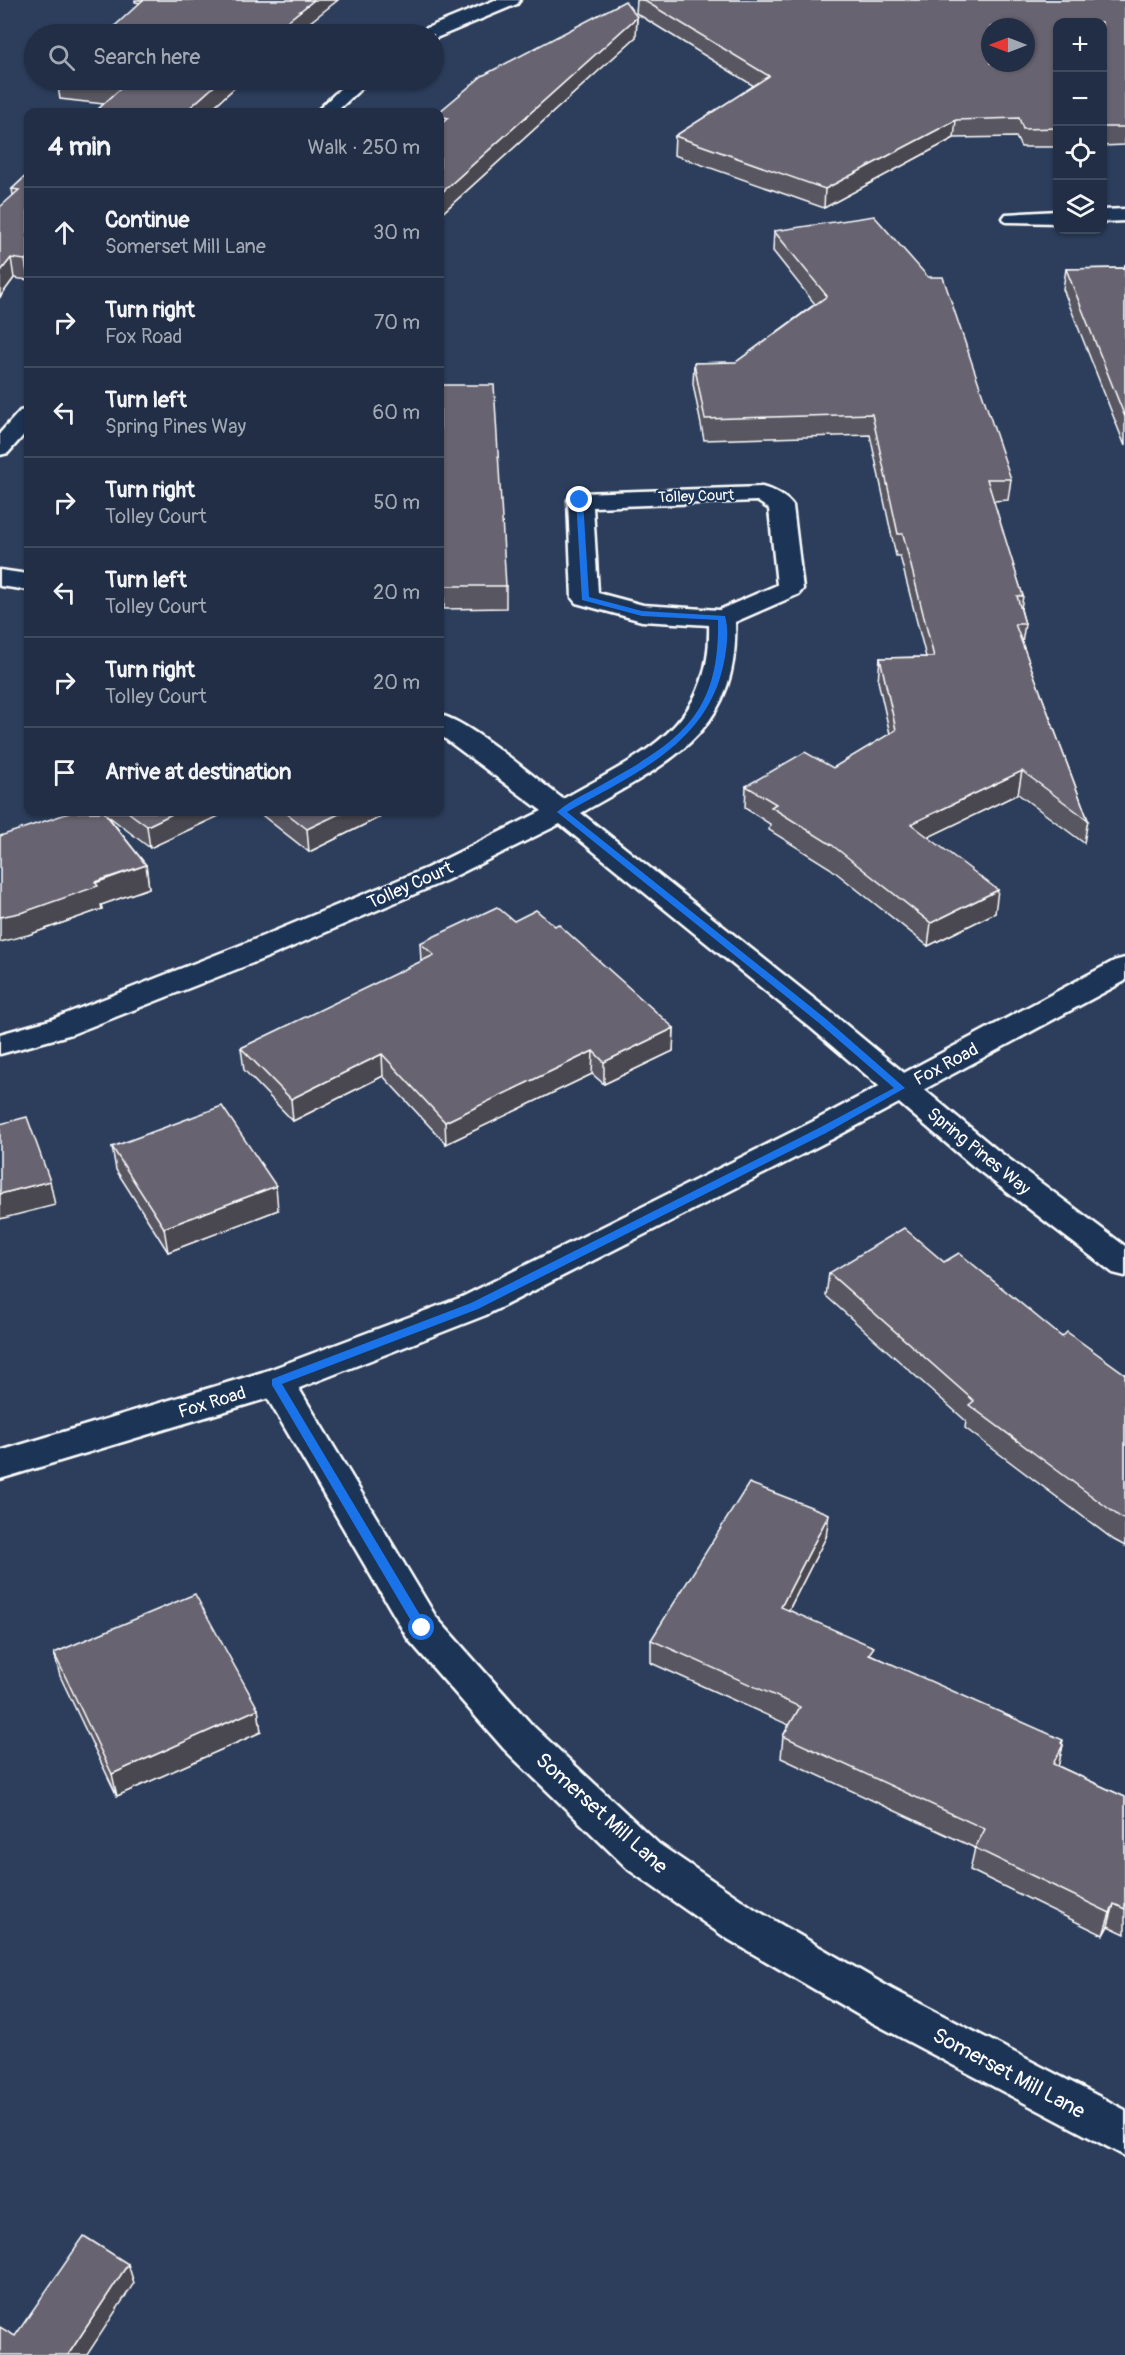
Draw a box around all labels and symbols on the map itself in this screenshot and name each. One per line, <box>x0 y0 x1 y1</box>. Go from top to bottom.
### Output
north arrow <box>981 18 1035 72</box>
route end <box>566 486 592 512</box>
street label: Tolley Court <box>658 486 735 507</box>
street label: Tolley Court <box>364 856 457 915</box>
street label: Fox Road <box>910 1038 982 1091</box>
street label: Spring Pines Way <box>922 1102 1036 1200</box>
street label: Fox Road <box>176 1381 249 1424</box>
route start <box>408 1614 434 1640</box>
street label: Somerset Mill Lane <box>530 1747 674 1880</box>
street label: Somerset Mill Lane <box>928 2022 1090 2125</box>

